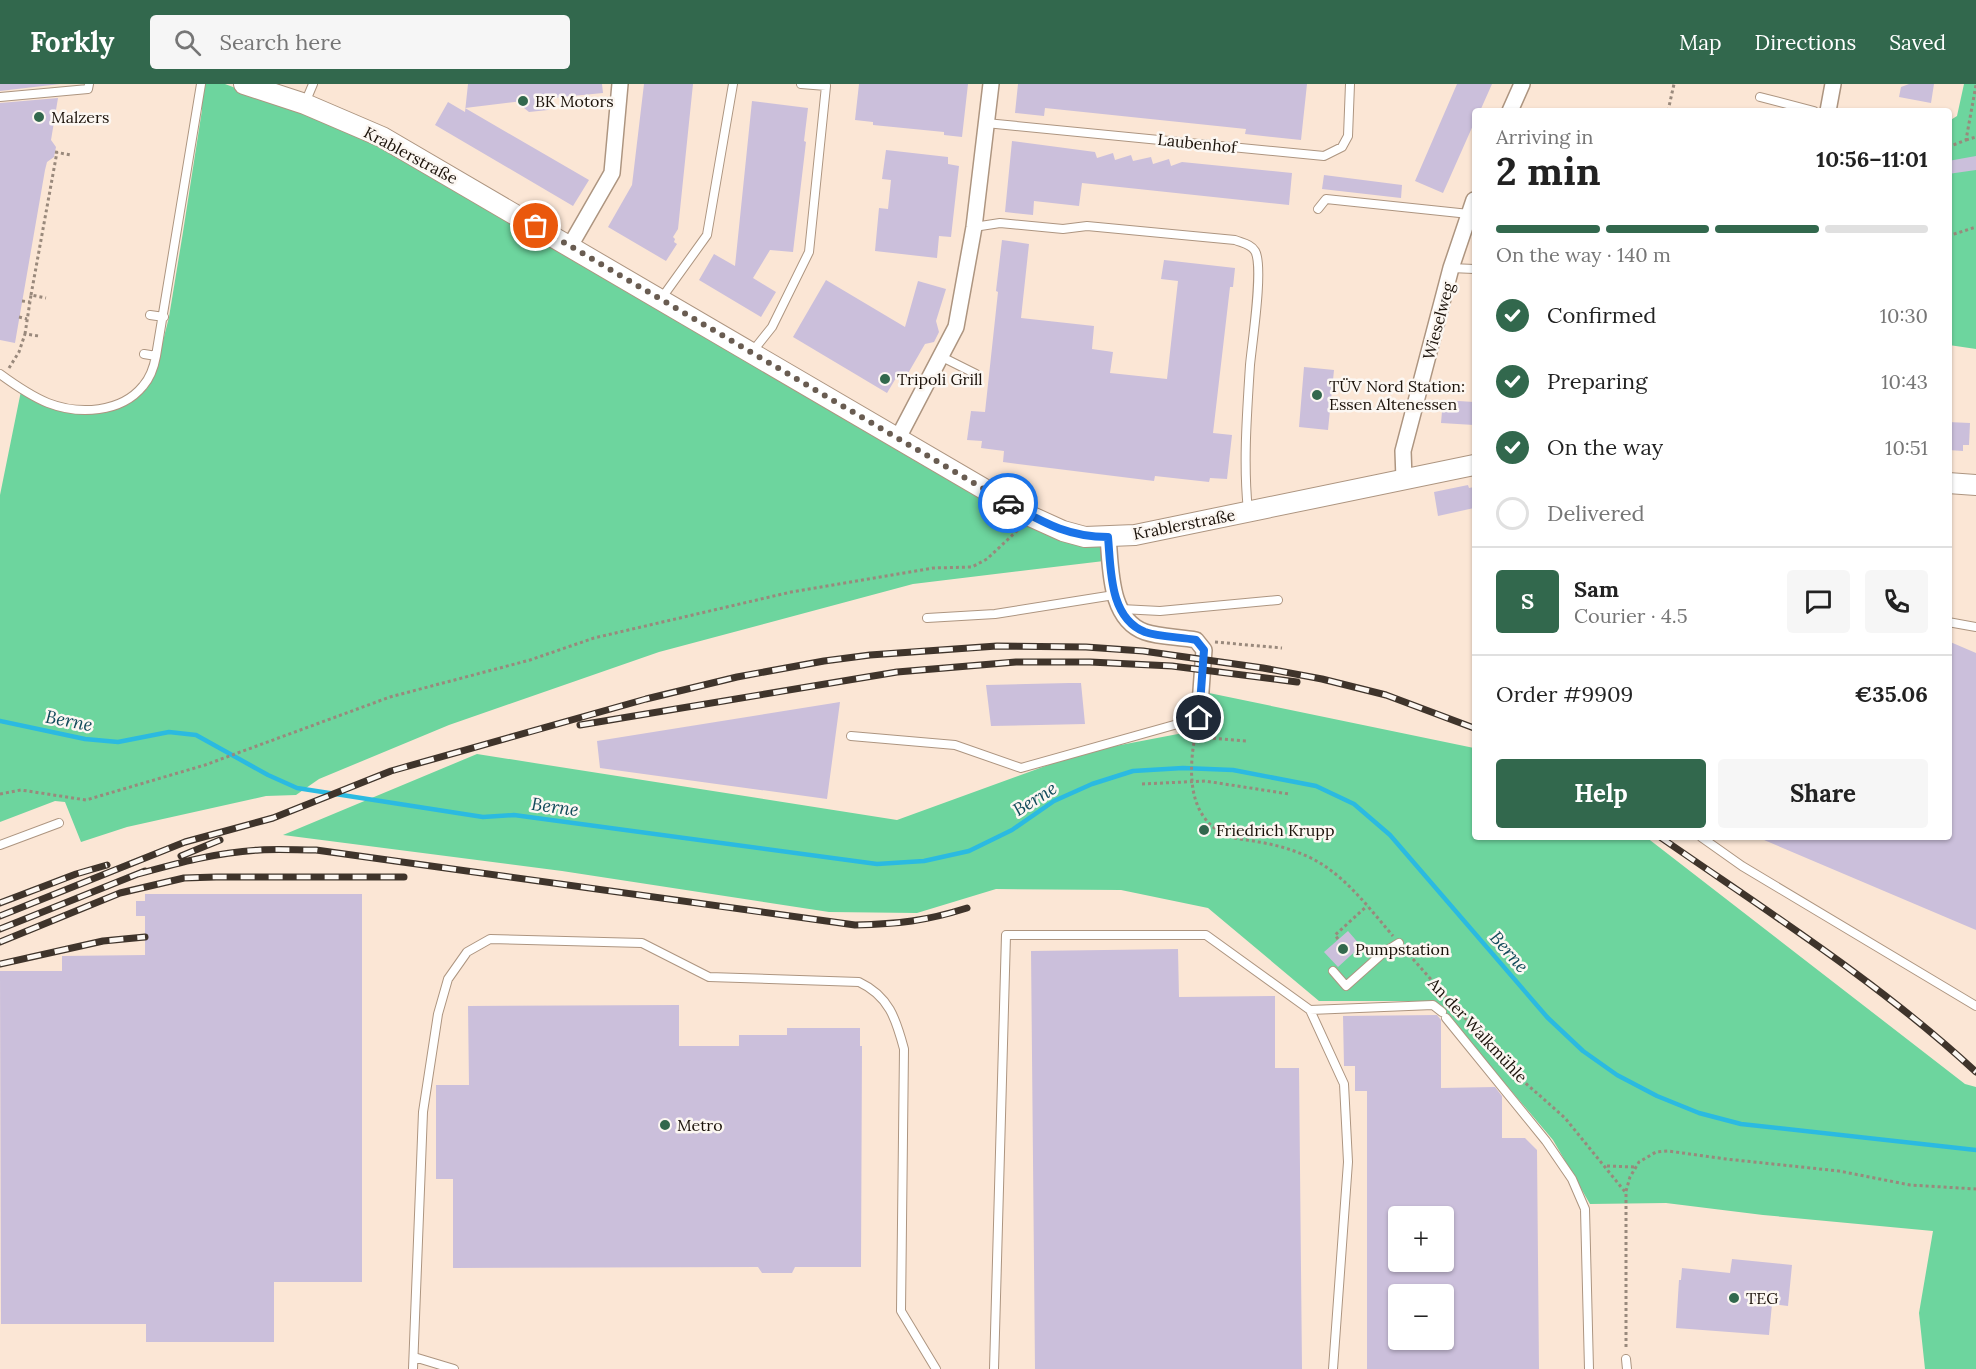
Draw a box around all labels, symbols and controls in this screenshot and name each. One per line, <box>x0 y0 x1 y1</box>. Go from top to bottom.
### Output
search box <box>150 15 570 69</box>
text: Forkly <box>30 24 114 60</box>
icon: search <box>171 26 204 59</box>
text: Search here <box>219 28 342 56</box>
text: Map <box>1679 29 1722 56</box>
text: Directions <box>1755 29 1856 56</box>
text: Saved <box>1889 29 1946 56</box>
place label: BK Motors <box>535 91 614 111</box>
marker: BK Motors <box>516 94 530 108</box>
place label: Malzers <box>51 107 109 127</box>
marker: Malzers <box>32 110 46 124</box>
street label: Krablerstraße <box>361 122 462 188</box>
text: Arriving in <box>1496 124 1593 149</box>
street label: Laubenhof <box>1157 129 1239 157</box>
text: 10:56–11:01 <box>1816 145 1928 173</box>
text: 2 min <box>1496 146 1601 196</box>
pin <box>510 200 561 251</box>
icon: bag <box>519 209 552 242</box>
text: On the way · 140 m <box>1496 242 1671 267</box>
street label: Wieselweg <box>1418 279 1458 362</box>
icon: check <box>1496 299 1529 332</box>
text: Confirmed <box>1547 301 1656 329</box>
text: 10:30 <box>1880 303 1928 328</box>
icon: check <box>1496 365 1529 398</box>
text: Preparing <box>1547 367 1647 395</box>
place label: Tripoli Grill <box>897 369 983 389</box>
text: 10:43 <box>1881 369 1928 394</box>
marker: Tripoli Grill <box>878 372 892 386</box>
place label: TÜV Nord Station: Essen Altenessen <box>1329 376 1465 414</box>
marker: TÜV Nord Station: Essen Altenessen <box>1310 388 1324 402</box>
icon: check <box>1496 431 1529 464</box>
text: On the way <box>1547 433 1663 461</box>
text: 10:51 <box>1885 435 1928 460</box>
courier <box>978 473 1038 533</box>
icon: car <box>992 487 1025 520</box>
text: Delivered <box>1547 499 1645 527</box>
street label: Krablerstraße <box>1131 504 1237 544</box>
button: chat <box>1787 570 1850 633</box>
button: phone <box>1865 570 1928 633</box>
text: Sam <box>1574 575 1619 603</box>
text: S <box>1521 587 1534 615</box>
text: Courier · 4.5 <box>1574 603 1688 628</box>
text: Order #9909 <box>1496 680 1633 708</box>
text: €35.06 <box>1855 680 1928 708</box>
pin <box>1173 692 1224 743</box>
icon: home <box>1182 701 1215 734</box>
water label: Berne <box>44 705 95 736</box>
button: Help <box>1496 759 1706 828</box>
button: Share <box>1718 759 1928 828</box>
water label: Berne <box>1008 776 1061 821</box>
water label: Berne <box>530 792 580 821</box>
place label: Friedrich Krupp <box>1216 820 1334 840</box>
marker: Friedrich Krupp <box>1197 823 1211 837</box>
water label: Berne <box>1485 926 1534 977</box>
place label: Pumpstation <box>1355 939 1450 959</box>
marker: Pumpstation <box>1336 942 1350 956</box>
street label: An der Walkmühle <box>1424 973 1532 1087</box>
place label: Metro <box>677 1115 723 1135</box>
marker: Metro <box>658 1118 672 1132</box>
map controls <box>1388 1206 1454 1350</box>
button: + <box>1388 1206 1454 1272</box>
button: − <box>1388 1284 1454 1350</box>
place label: TEG <box>1746 1288 1778 1308</box>
marker: TEG <box>1727 1291 1741 1305</box>

